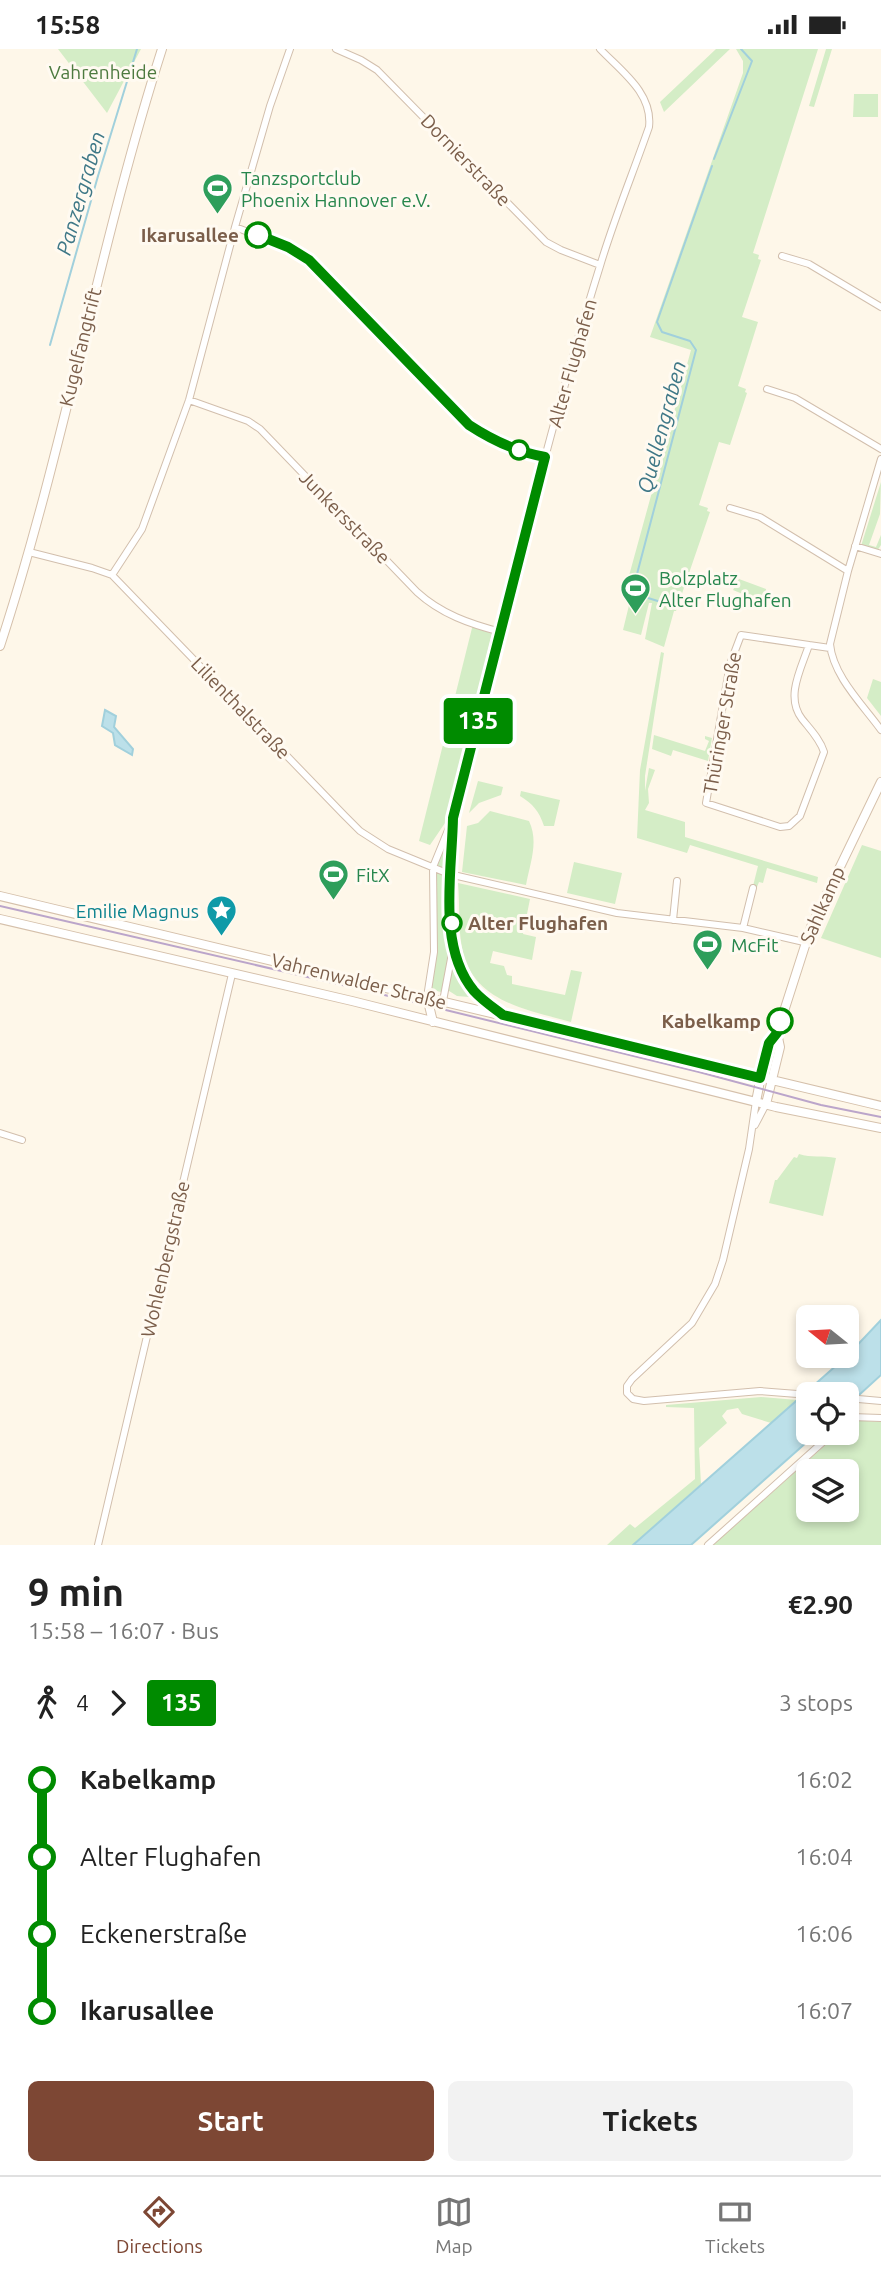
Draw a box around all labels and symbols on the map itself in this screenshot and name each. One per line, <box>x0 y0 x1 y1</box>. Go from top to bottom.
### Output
park label: Vahrenheide <box>49 61 157 83</box>
street label: Dornierstraße <box>417 109 515 211</box>
water label: Panzergraben <box>51 128 109 258</box>
place label: Tanzsportclub Phoenix Hannover e.V. <box>241 167 431 211</box>
sports icon: Tanzsportclub Phoenix Hannover e.V. <box>201 172 235 216</box>
marker: Ikarusallee <box>245 222 271 248</box>
place label: Ikarusallee <box>141 224 239 246</box>
street label: Kugelfangtrift <box>55 285 105 409</box>
street label: Alter Flughafen <box>543 296 601 430</box>
water label: Quellengraben <box>632 358 691 496</box>
unlabelled marker <box>509 440 529 460</box>
street label: Junkersstraße <box>295 466 395 568</box>
place label: Bolzplatz Alter Flughafen <box>659 567 792 611</box>
sports icon: Bolzplatz Alter Flughafen <box>619 572 653 616</box>
street label: Thüringer Straße <box>699 650 745 796</box>
street label: Lilienthalstraße <box>187 653 295 763</box>
line badge: 135 <box>438 698 518 744</box>
sports icon: FitX <box>316 858 350 902</box>
street label: Sahlkamp <box>795 863 849 947</box>
place label: FitX <box>356 864 390 886</box>
place icon: Emilie Magnus <box>205 894 239 938</box>
place label: Emilie Magnus <box>76 900 199 922</box>
place label: Alter Flughafen <box>468 912 608 934</box>
marker: Alter Flughafen <box>442 913 462 933</box>
sports icon: McFit <box>691 928 725 972</box>
place label: McFit <box>731 934 779 956</box>
street label: Vahrenwalder Straße <box>269 949 449 1013</box>
marker: Kabelkamp <box>767 1008 793 1034</box>
place label: Kabelkamp <box>662 1010 761 1032</box>
street label: Wohlenbergstraße <box>136 1179 194 1339</box>
north arrow <box>796 1305 859 1369</box>

